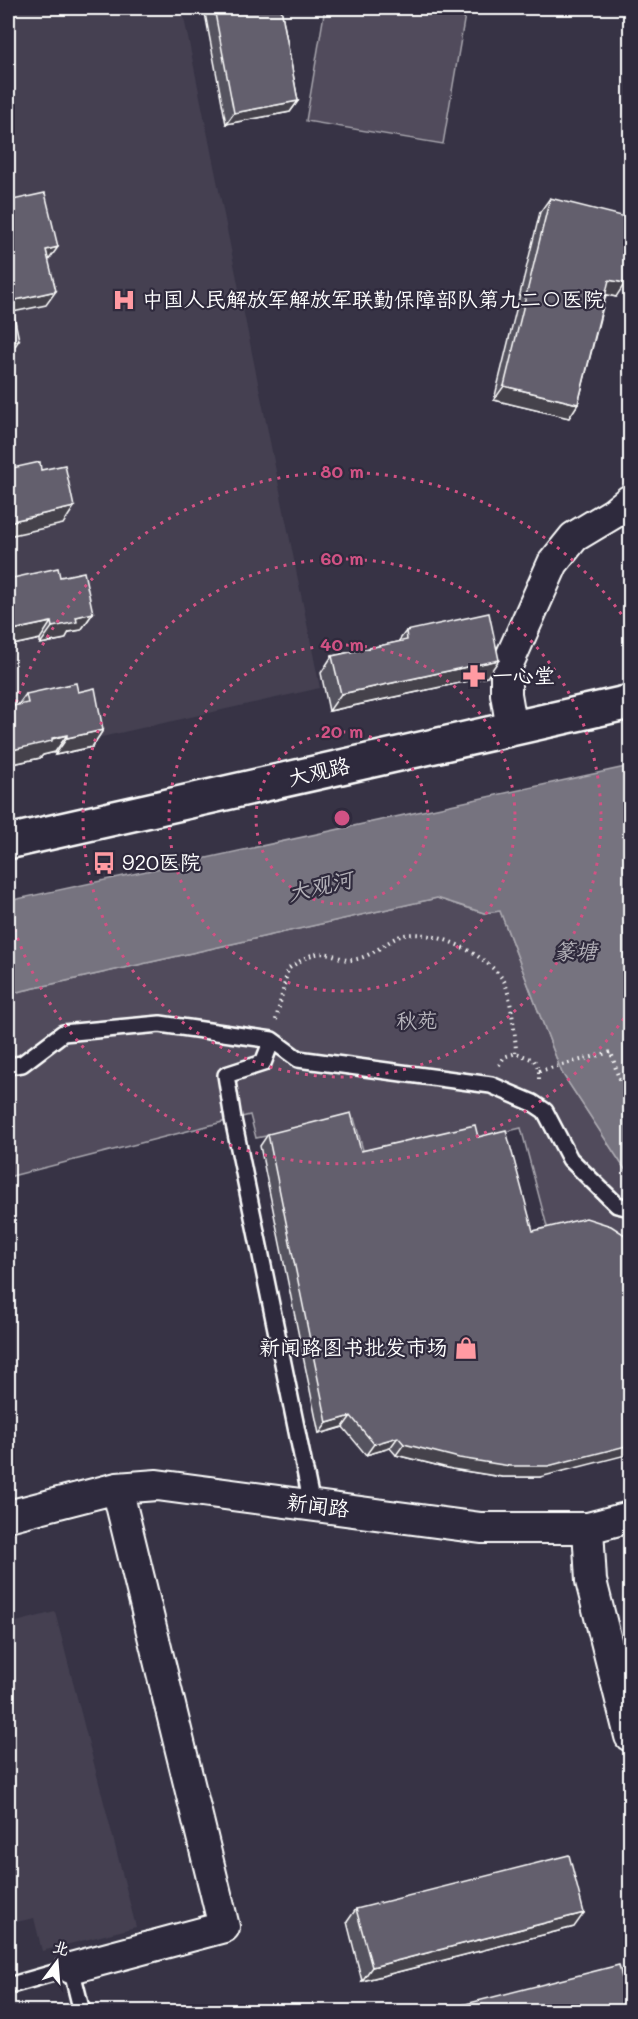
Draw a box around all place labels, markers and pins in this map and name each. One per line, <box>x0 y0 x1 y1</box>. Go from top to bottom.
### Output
place label: 中国人民解放军解放军联勤保障部队第九二〇医院 <box>142 285 604 312</box>
hospital icon: 中国人民解放军解放军联勤保障部队第九二〇医院 <box>111 287 137 313</box>
place label: 一心堂 <box>492 661 555 688</box>
pharmacy icon: 一心堂 <box>461 663 487 689</box>
centre of rings <box>332 808 352 828</box>
place label: 920医院 <box>122 848 201 875</box>
bus stop icon: 920医院 <box>91 850 117 876</box>
place label: 新闻路图书批发市场 <box>259 1333 448 1360</box>
shop icon: 新闻路图书批发市场 <box>453 1335 479 1361</box>

